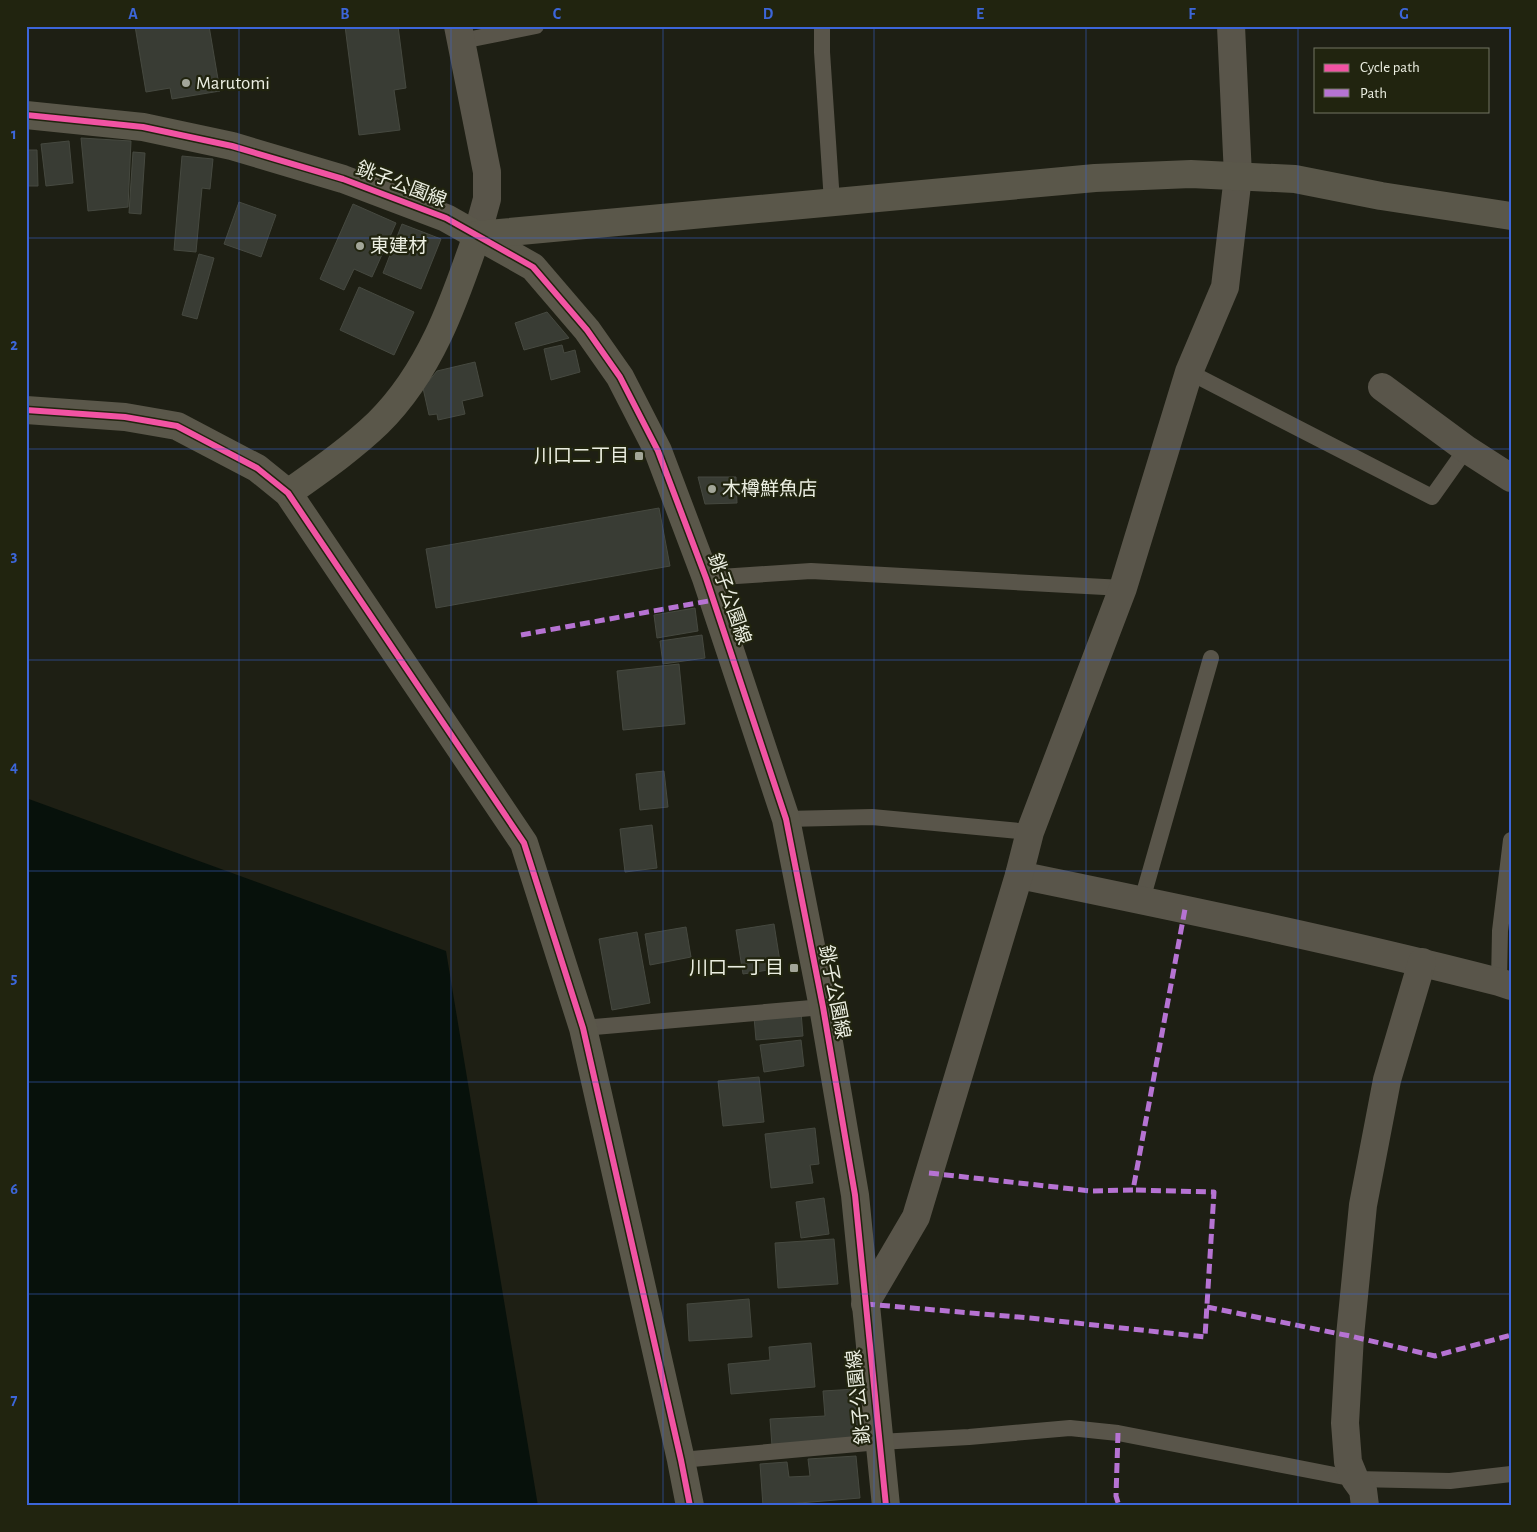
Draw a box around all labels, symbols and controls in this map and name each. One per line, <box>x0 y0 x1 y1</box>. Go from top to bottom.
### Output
text: A <box>128 6 138 22</box>
text: B <box>340 6 350 22</box>
text: C <box>553 6 562 22</box>
text: D <box>763 6 774 22</box>
text: E <box>976 6 984 22</box>
text: F <box>1188 6 1196 22</box>
text: G <box>1399 6 1409 22</box>
legend <box>1314 48 1490 112</box>
text: Cycle path <box>1360 60 1420 75</box>
place label: Marutomi <box>196 74 270 93</box>
marker: Marutomi <box>180 77 192 89</box>
text: Path <box>1360 86 1387 101</box>
text: 1 <box>11 126 17 142</box>
street label: 銚子公園線 <box>353 158 449 211</box>
place label: 東建材 <box>370 235 427 256</box>
marker: 東建材 <box>354 240 366 252</box>
text: 2 <box>10 337 18 353</box>
place label: 川口二丁目 <box>534 447 629 466</box>
marker: 川口二丁目 <box>633 450 645 462</box>
place label: 木樽鮮魚店 <box>722 478 817 499</box>
marker: 木樽鮮魚店 <box>706 483 718 495</box>
text: 3 <box>11 548 18 564</box>
street label: 銚子公園線 <box>705 551 754 647</box>
text: 4 <box>10 759 18 775</box>
street label: 銚子公園線 <box>816 943 853 1040</box>
place label: 川口一丁目 <box>689 959 784 978</box>
marker: 川口一丁目 <box>788 962 800 974</box>
text: 5 <box>11 970 18 986</box>
text: 6 <box>10 1181 18 1197</box>
street label: 銚子公園線 <box>844 1349 873 1445</box>
text: 7 <box>11 1392 18 1408</box>

